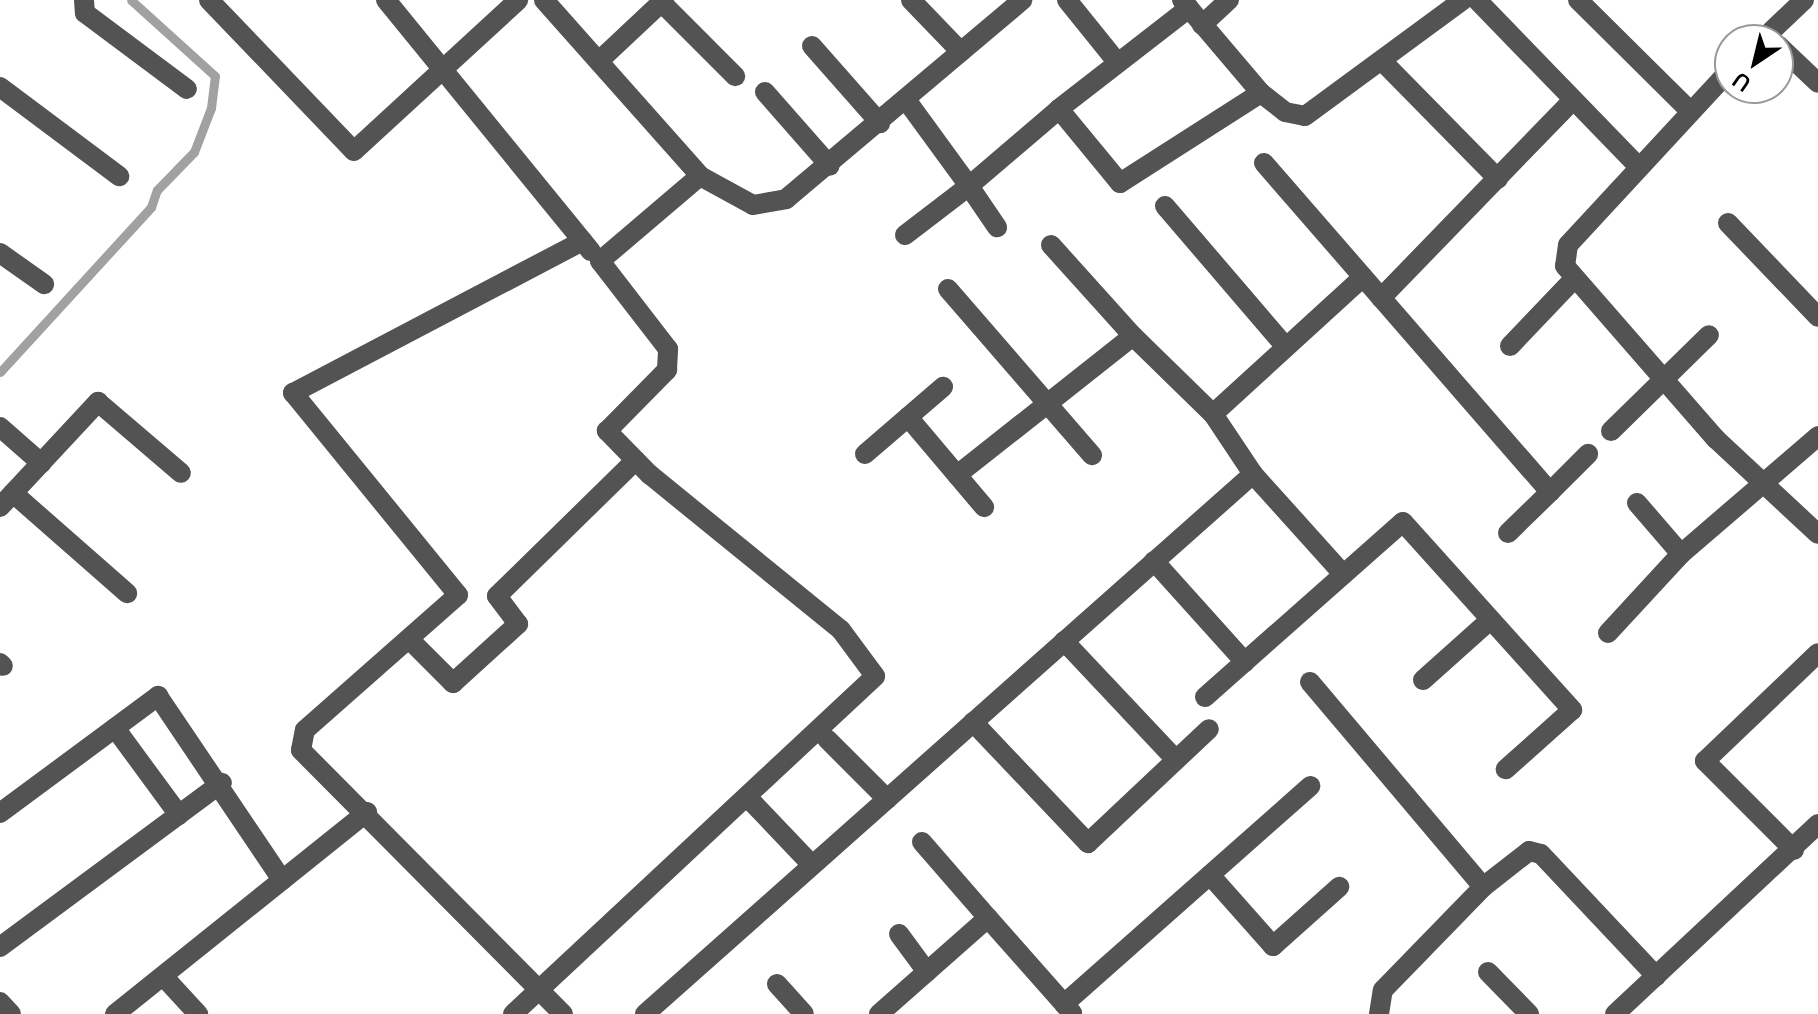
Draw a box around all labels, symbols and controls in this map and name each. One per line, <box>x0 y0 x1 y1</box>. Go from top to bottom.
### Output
north arrow <box>1714 24 1794 104</box>
text: U <box>1727 66 1756 98</box>

